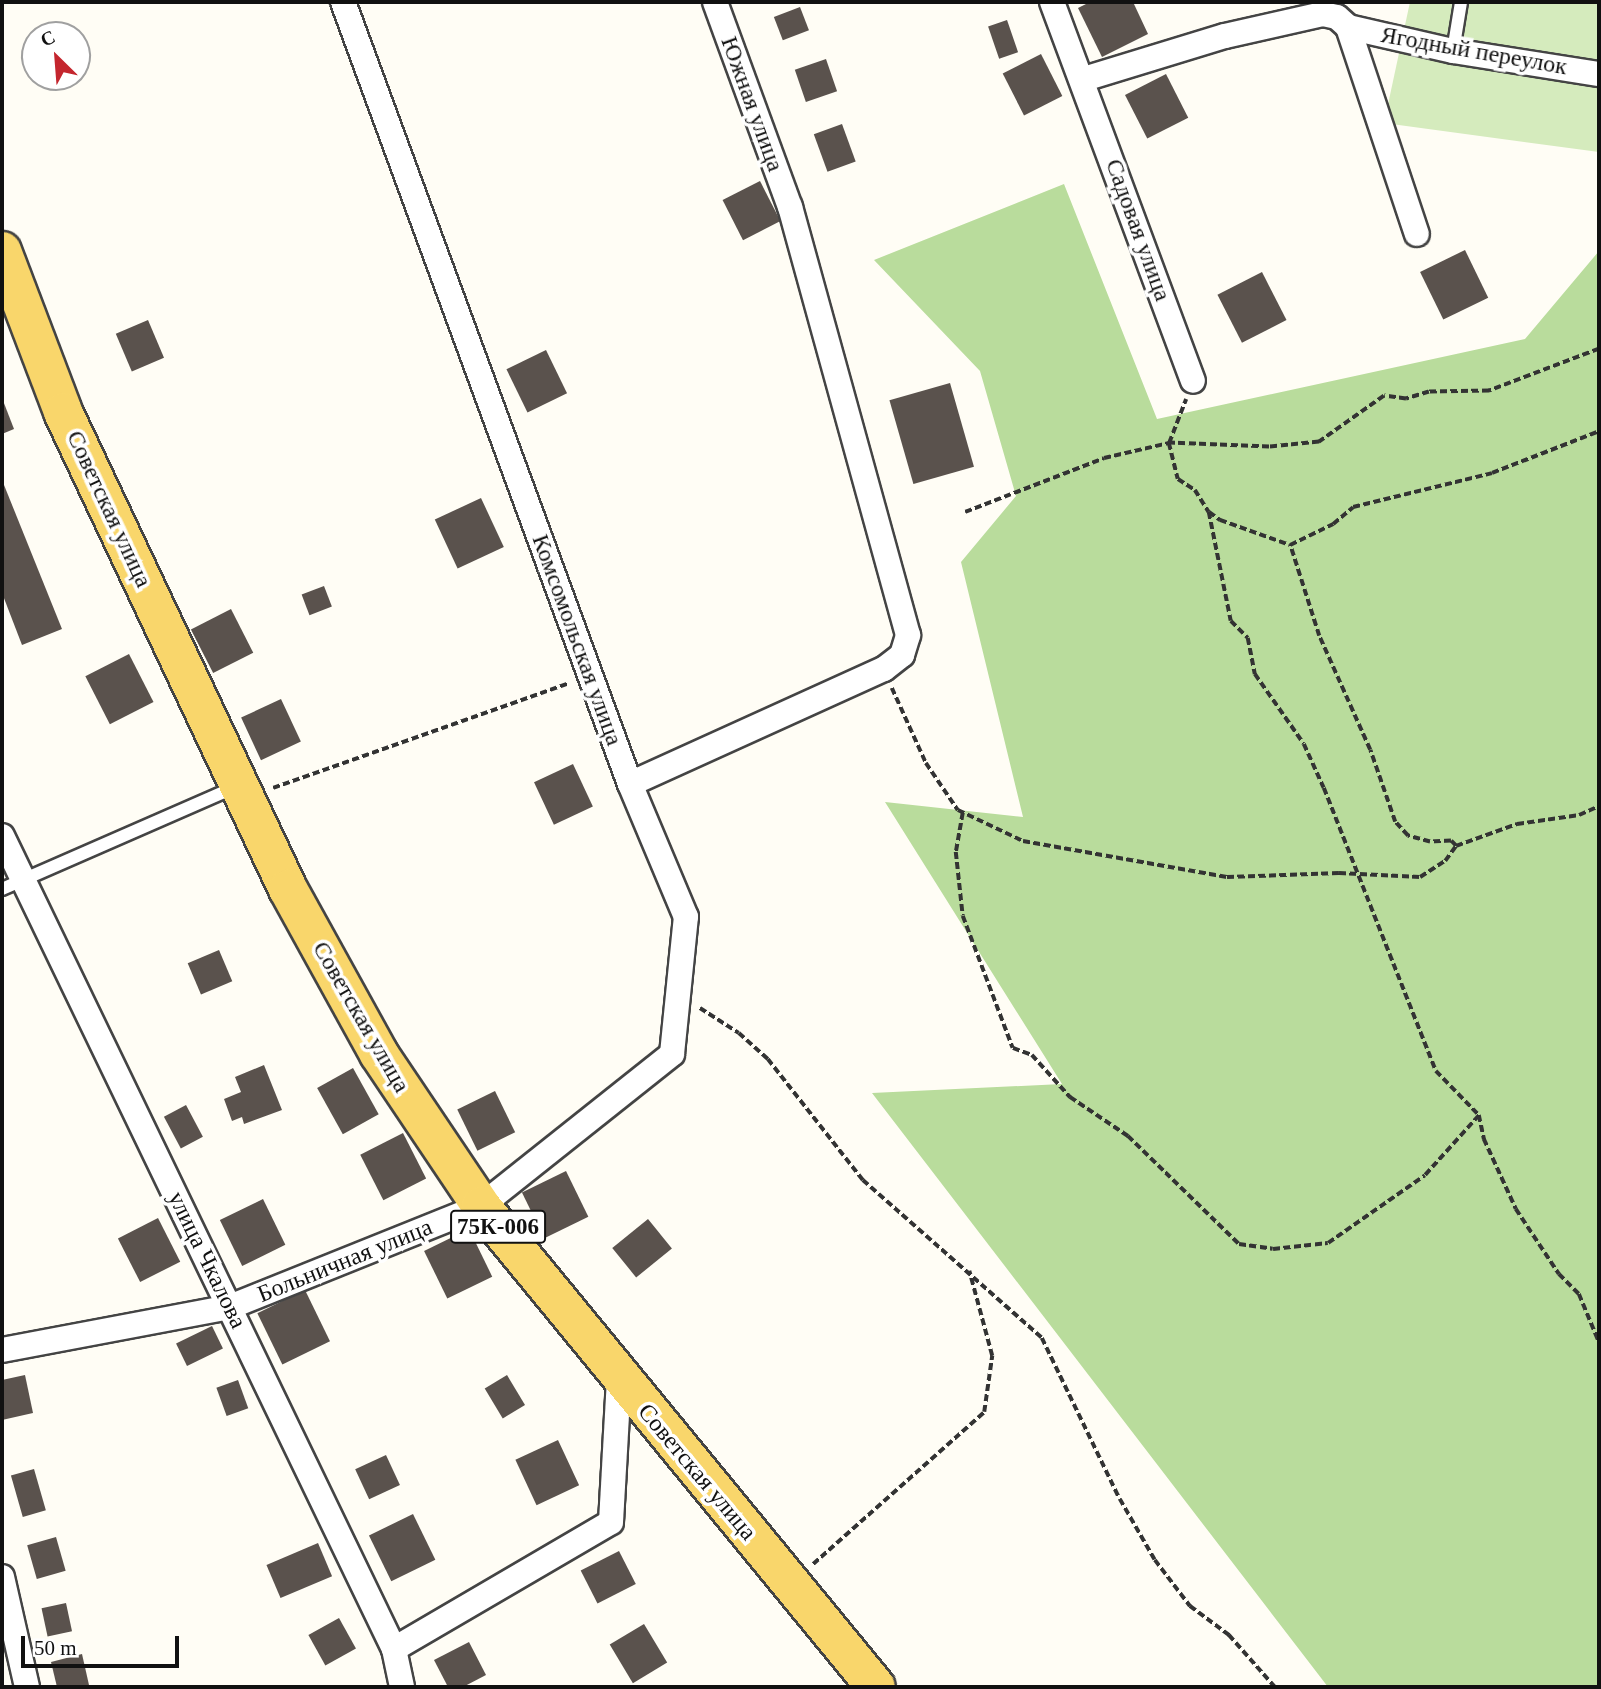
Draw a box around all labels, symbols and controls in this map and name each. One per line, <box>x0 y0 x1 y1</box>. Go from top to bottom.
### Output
street label: Ягодный переулок <box>1379 20 1569 82</box>
north arrow <box>21 21 91 91</box>
text: С <box>37 26 58 51</box>
street label: Южная улица <box>714 33 790 175</box>
street label: Садовая улица <box>1099 155 1177 305</box>
street label: Советская улица <box>60 426 158 592</box>
street label: Комсомольская улица <box>525 531 629 749</box>
street label: Советская улица <box>306 936 416 1098</box>
street label: улица Чкалова <box>161 1187 253 1333</box>
road number: 75К-006 <box>449 1208 547 1246</box>
street label: Больничная улица <box>253 1213 437 1309</box>
street label: Советская улица <box>631 1398 763 1546</box>
scale bar <box>24 1622 182 1666</box>
text: 50 m <box>34 1636 77 1660</box>

